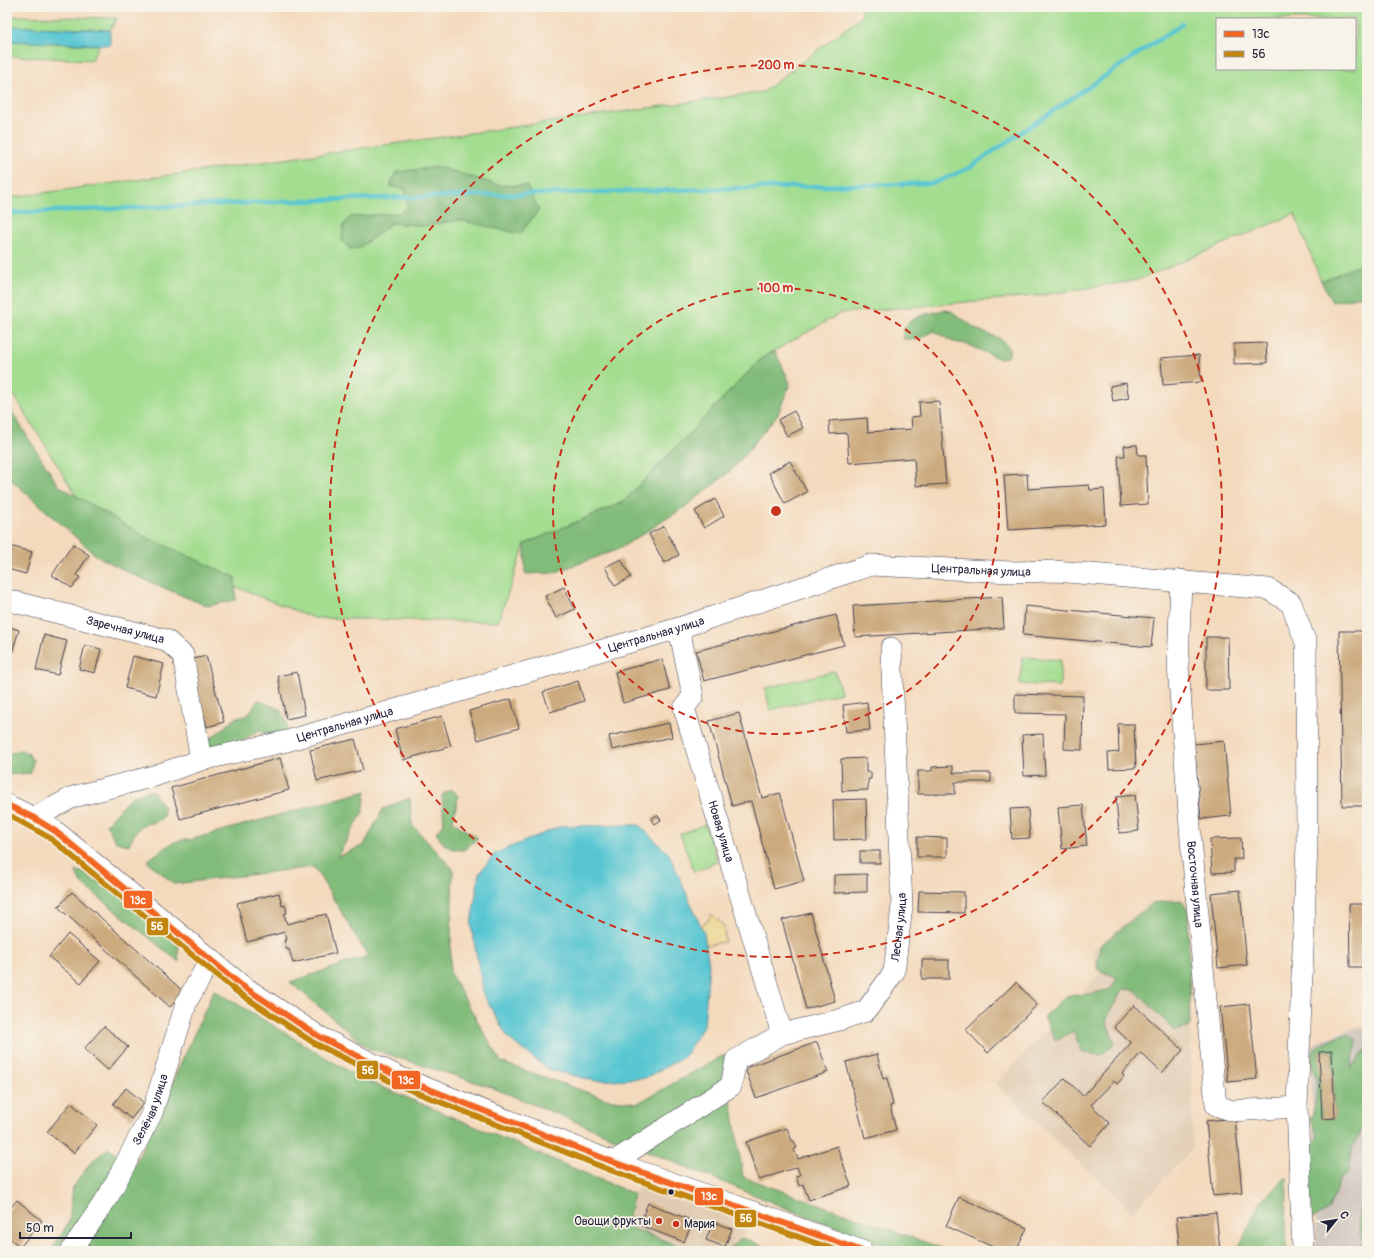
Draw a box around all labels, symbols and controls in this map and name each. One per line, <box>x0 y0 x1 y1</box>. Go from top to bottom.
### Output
legend <box>1216 18 1356 70</box>
text: 13с <box>1252 27 1269 42</box>
text: 56 <box>1252 47 1266 62</box>
text: 200 m <box>758 58 795 73</box>
text: 100 m <box>759 281 794 296</box>
centre of rings <box>769 504 783 518</box>
street label: Центральная улица <box>931 561 1031 580</box>
street label: Заречная улица <box>85 613 166 647</box>
street label: Центральная улица <box>606 613 706 656</box>
street label: Центральная улица <box>295 703 395 745</box>
street label: Новая улица <box>705 798 737 864</box>
street label: Восточная улица <box>1184 840 1207 929</box>
line badge: 13с <box>123 890 153 909</box>
street label: Лесная улица <box>888 892 910 963</box>
text: 13с <box>130 894 146 907</box>
line badge: 56 <box>146 917 169 936</box>
text: 56 <box>151 920 164 933</box>
line badge: 56 <box>356 1060 379 1080</box>
text: 56 <box>362 1064 375 1077</box>
line badge: 13с <box>391 1070 421 1090</box>
street label: Зелёная улица <box>129 1072 171 1148</box>
text: 13с <box>398 1074 414 1087</box>
unlabelled marker <box>666 1187 676 1197</box>
line badge: 13с <box>694 1187 724 1206</box>
text: 13с <box>701 1190 717 1203</box>
north arrow <box>1316 1200 1356 1240</box>
line badge: 56 <box>734 1209 757 1228</box>
text: С <box>1337 1209 1352 1222</box>
text: 56 <box>740 1212 753 1225</box>
scale bar <box>20 1214 131 1240</box>
place label: Овощи фрукты <box>574 1214 651 1229</box>
marker: Овощи фрукты <box>654 1216 664 1226</box>
place label: Мария <box>684 1217 715 1232</box>
marker: Мария <box>671 1219 681 1229</box>
text: 50 m <box>26 1221 54 1236</box>

